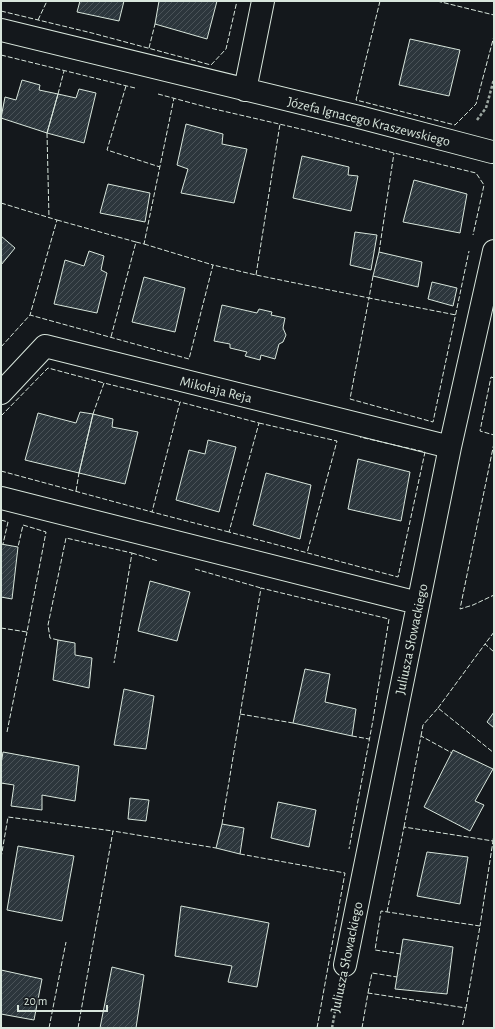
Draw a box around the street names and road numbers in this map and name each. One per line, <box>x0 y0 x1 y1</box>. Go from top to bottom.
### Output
street label: Józefa Ignacego Kraszewskiego <box>286 95 452 149</box>
street label: Mikołaja Reja <box>178 374 254 406</box>
street label: Juliusza Słowackiego <box>393 582 431 696</box>
street label: Juliusza Słowackiego <box>328 900 366 1014</box>

